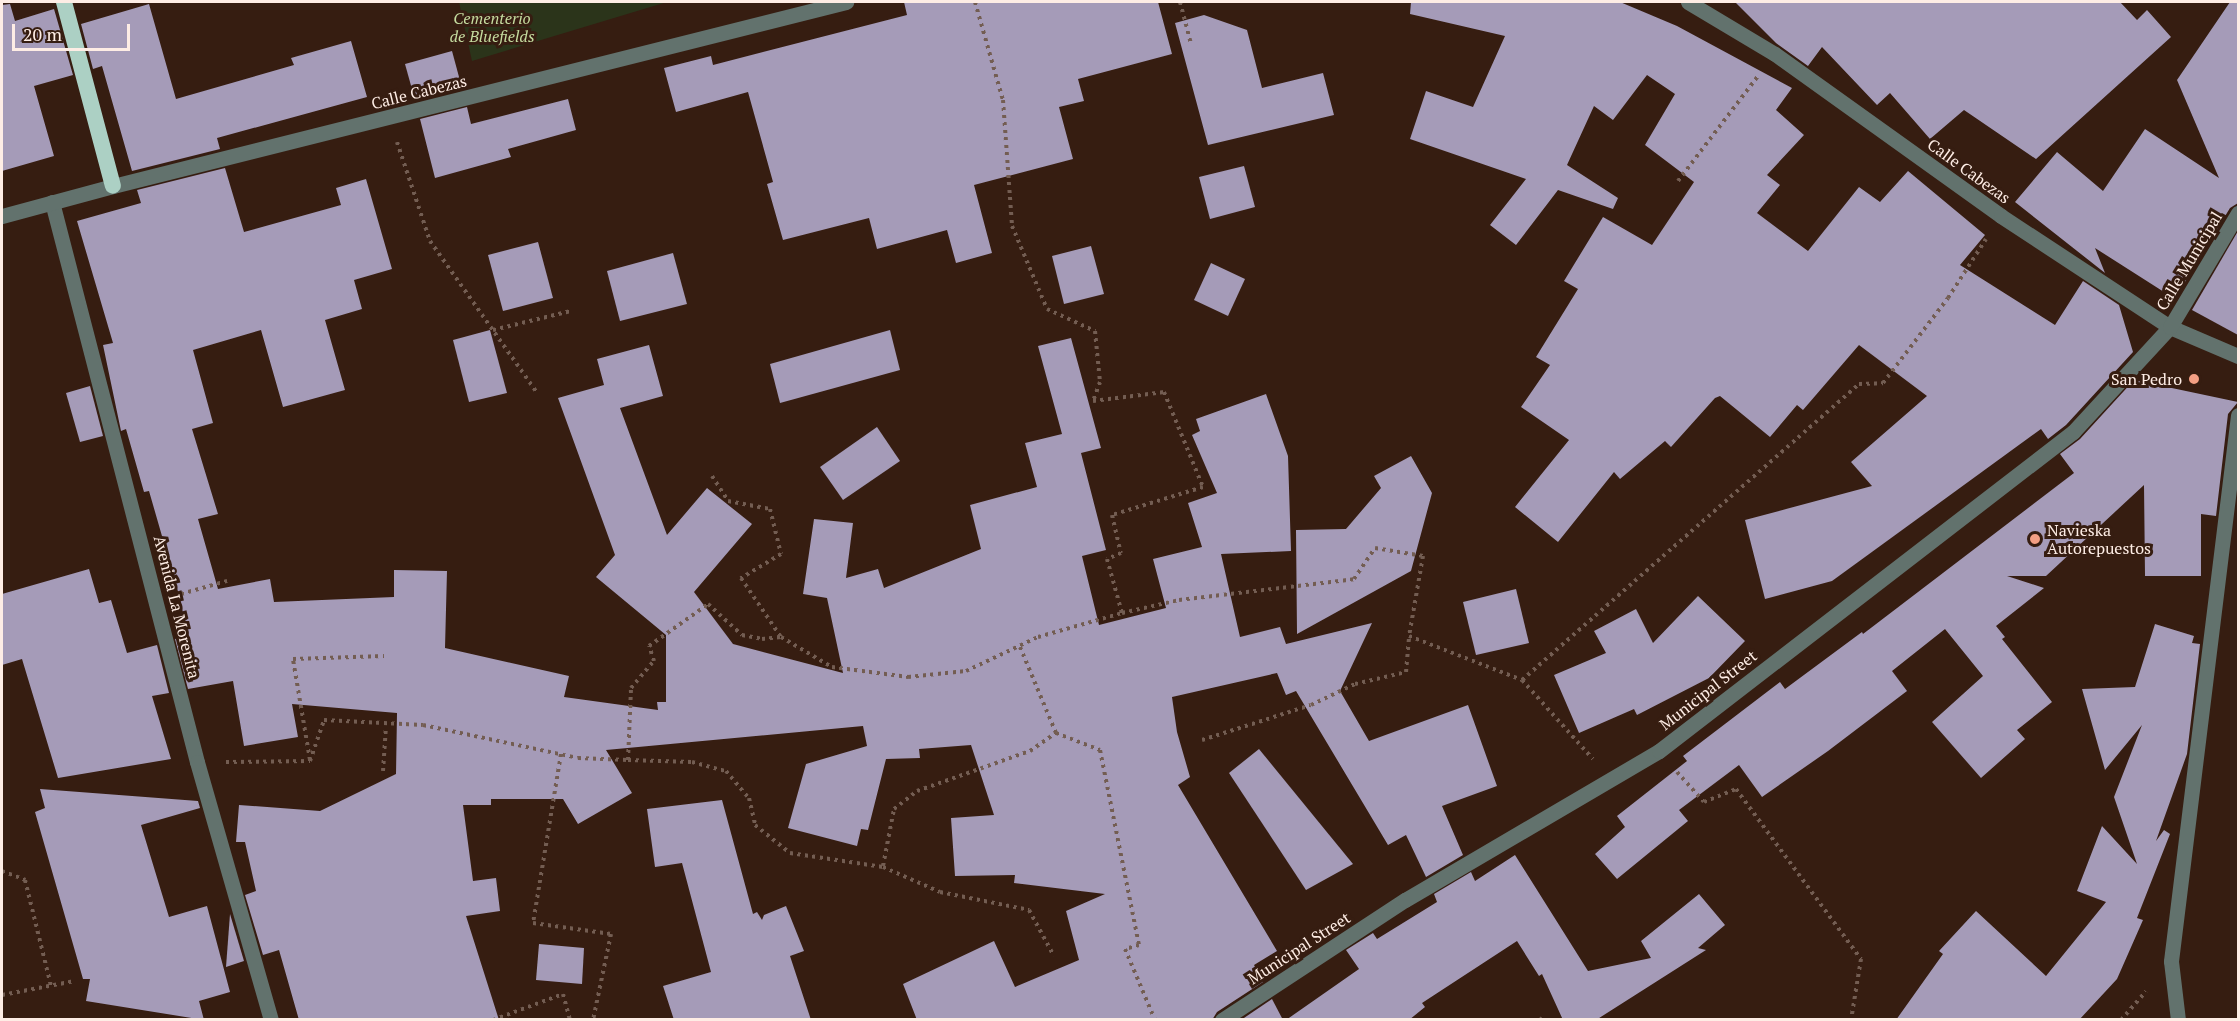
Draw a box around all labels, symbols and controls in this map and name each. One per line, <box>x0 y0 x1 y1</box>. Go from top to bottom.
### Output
park label: Cementerio de Bluefields <box>449 8 535 46</box>
scale bar <box>15 12 134 50</box>
text: 20 m <box>23 22 62 46</box>
street label: Calle Cabezas <box>369 71 469 113</box>
street label: Calle Cabezas <box>1924 135 2014 207</box>
street label: Calle Municipal <box>2152 208 2226 314</box>
place label: San Pedro <box>2111 369 2182 389</box>
marker: San Pedro <box>2187 372 2201 386</box>
place label: Navieska Autorepuestos <box>2047 520 2151 558</box>
marker: Navieska Autorepuestos <box>2028 532 2042 546</box>
street label: Avenida La Morenita <box>150 533 204 681</box>
street label: Municipal Street <box>1656 646 1760 734</box>
street label: Municipal Street <box>1244 908 1354 988</box>

